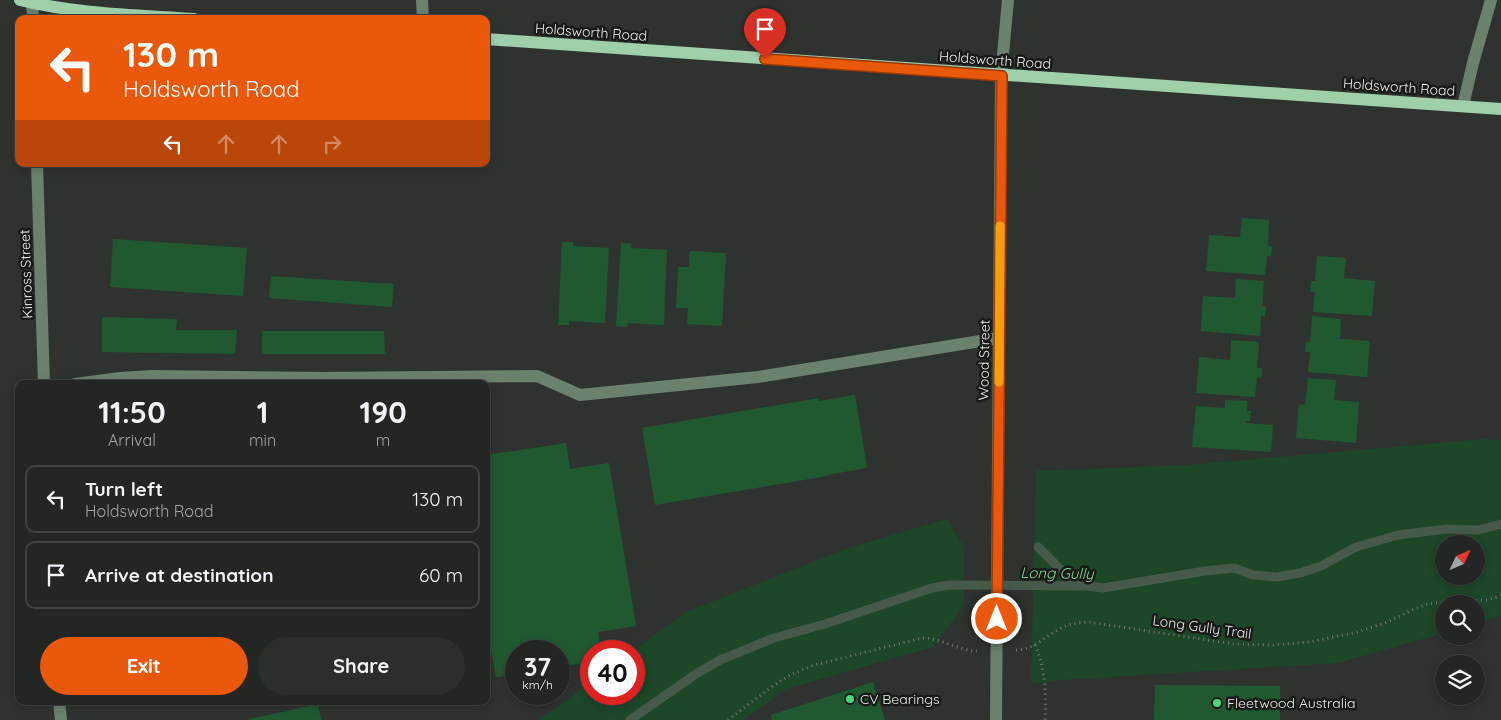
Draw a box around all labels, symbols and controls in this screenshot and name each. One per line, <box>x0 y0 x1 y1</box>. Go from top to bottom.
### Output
pin <box>744 8 786 59</box>
icon: arrive <box>751 15 779 43</box>
street label: Holdsworth Road <box>534 19 648 45</box>
text: 130 m <box>123 32 219 76</box>
icon: left <box>40 35 105 100</box>
street label: Holdsworth Road <box>938 47 1052 73</box>
street label: Holdsworth Road <box>1342 74 1456 100</box>
text: Holdsworth Road <box>123 75 299 103</box>
icon: left <box>159 130 187 158</box>
icon: ahead <box>212 130 240 158</box>
icon: ahead <box>265 130 293 158</box>
icon: right <box>318 130 346 158</box>
street label: Kinross Street <box>15 229 37 319</box>
street label: Wood Street <box>974 319 994 401</box>
text: 11:50 <box>98 393 166 431</box>
text: 1 <box>257 393 268 431</box>
text: 190 <box>359 393 407 431</box>
text: Arrival <box>108 430 156 450</box>
text: min <box>249 430 276 450</box>
text: m <box>376 430 390 450</box>
text: Turn left <box>85 477 163 501</box>
icon: left <box>42 485 70 513</box>
text: 130 m <box>412 487 463 511</box>
text: Holdsworth Road <box>85 501 213 521</box>
north arrow <box>1435 535 1485 585</box>
map controls <box>1435 535 1485 705</box>
icon: arrive <box>42 561 70 589</box>
text: Arrive at destination <box>85 563 274 587</box>
text: 60 m <box>419 563 463 587</box>
water label: Long Gully <box>1020 563 1095 583</box>
position arrow <box>970 592 1022 644</box>
button: search <box>1435 595 1485 645</box>
street label: Long Gully Trail <box>1151 611 1253 643</box>
button: Exit <box>40 637 248 695</box>
button: Share <box>258 637 465 695</box>
speed limit sign: 40 <box>580 640 645 705</box>
text: 37 <box>524 651 551 682</box>
button: layers <box>1435 655 1485 705</box>
text: km/h <box>522 677 553 692</box>
place label: CV Bearings <box>860 690 939 708</box>
marker: CV Bearings <box>844 693 856 705</box>
place label: Fleetwood Australia <box>1227 694 1355 712</box>
marker: Fleetwood Australia <box>1211 697 1223 709</box>

